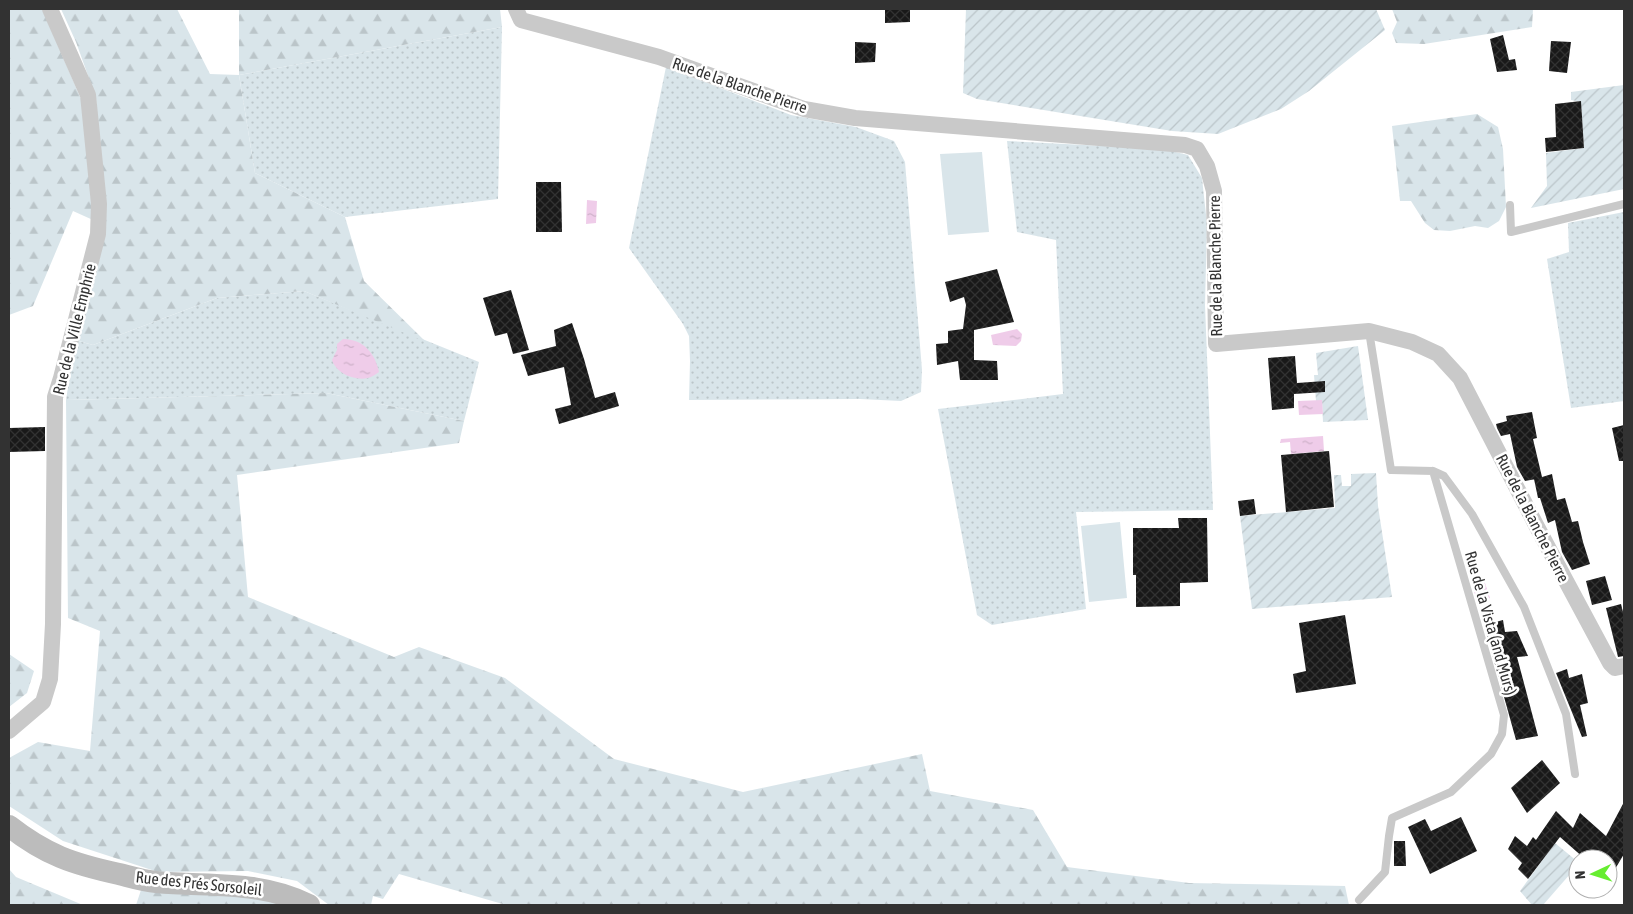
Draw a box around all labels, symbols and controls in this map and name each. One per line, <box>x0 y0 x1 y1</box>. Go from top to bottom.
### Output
street label: Rue de la Blanche Pierre <box>670 53 810 117</box>
street label: Rue de la Blanche Pierre <box>1205 195 1225 337</box>
street label: Rue de la Ville Emphrie <box>49 261 100 397</box>
street label: Rue de la Blanche Pierre <box>1493 451 1573 585</box>
street label: Rue de la Vista (and Murs) <box>1461 549 1520 698</box>
north arrow <box>1568 849 1618 899</box>
street label: Rue des Prés Sorsoleil <box>135 867 264 899</box>
text: N <box>1572 870 1588 880</box>

